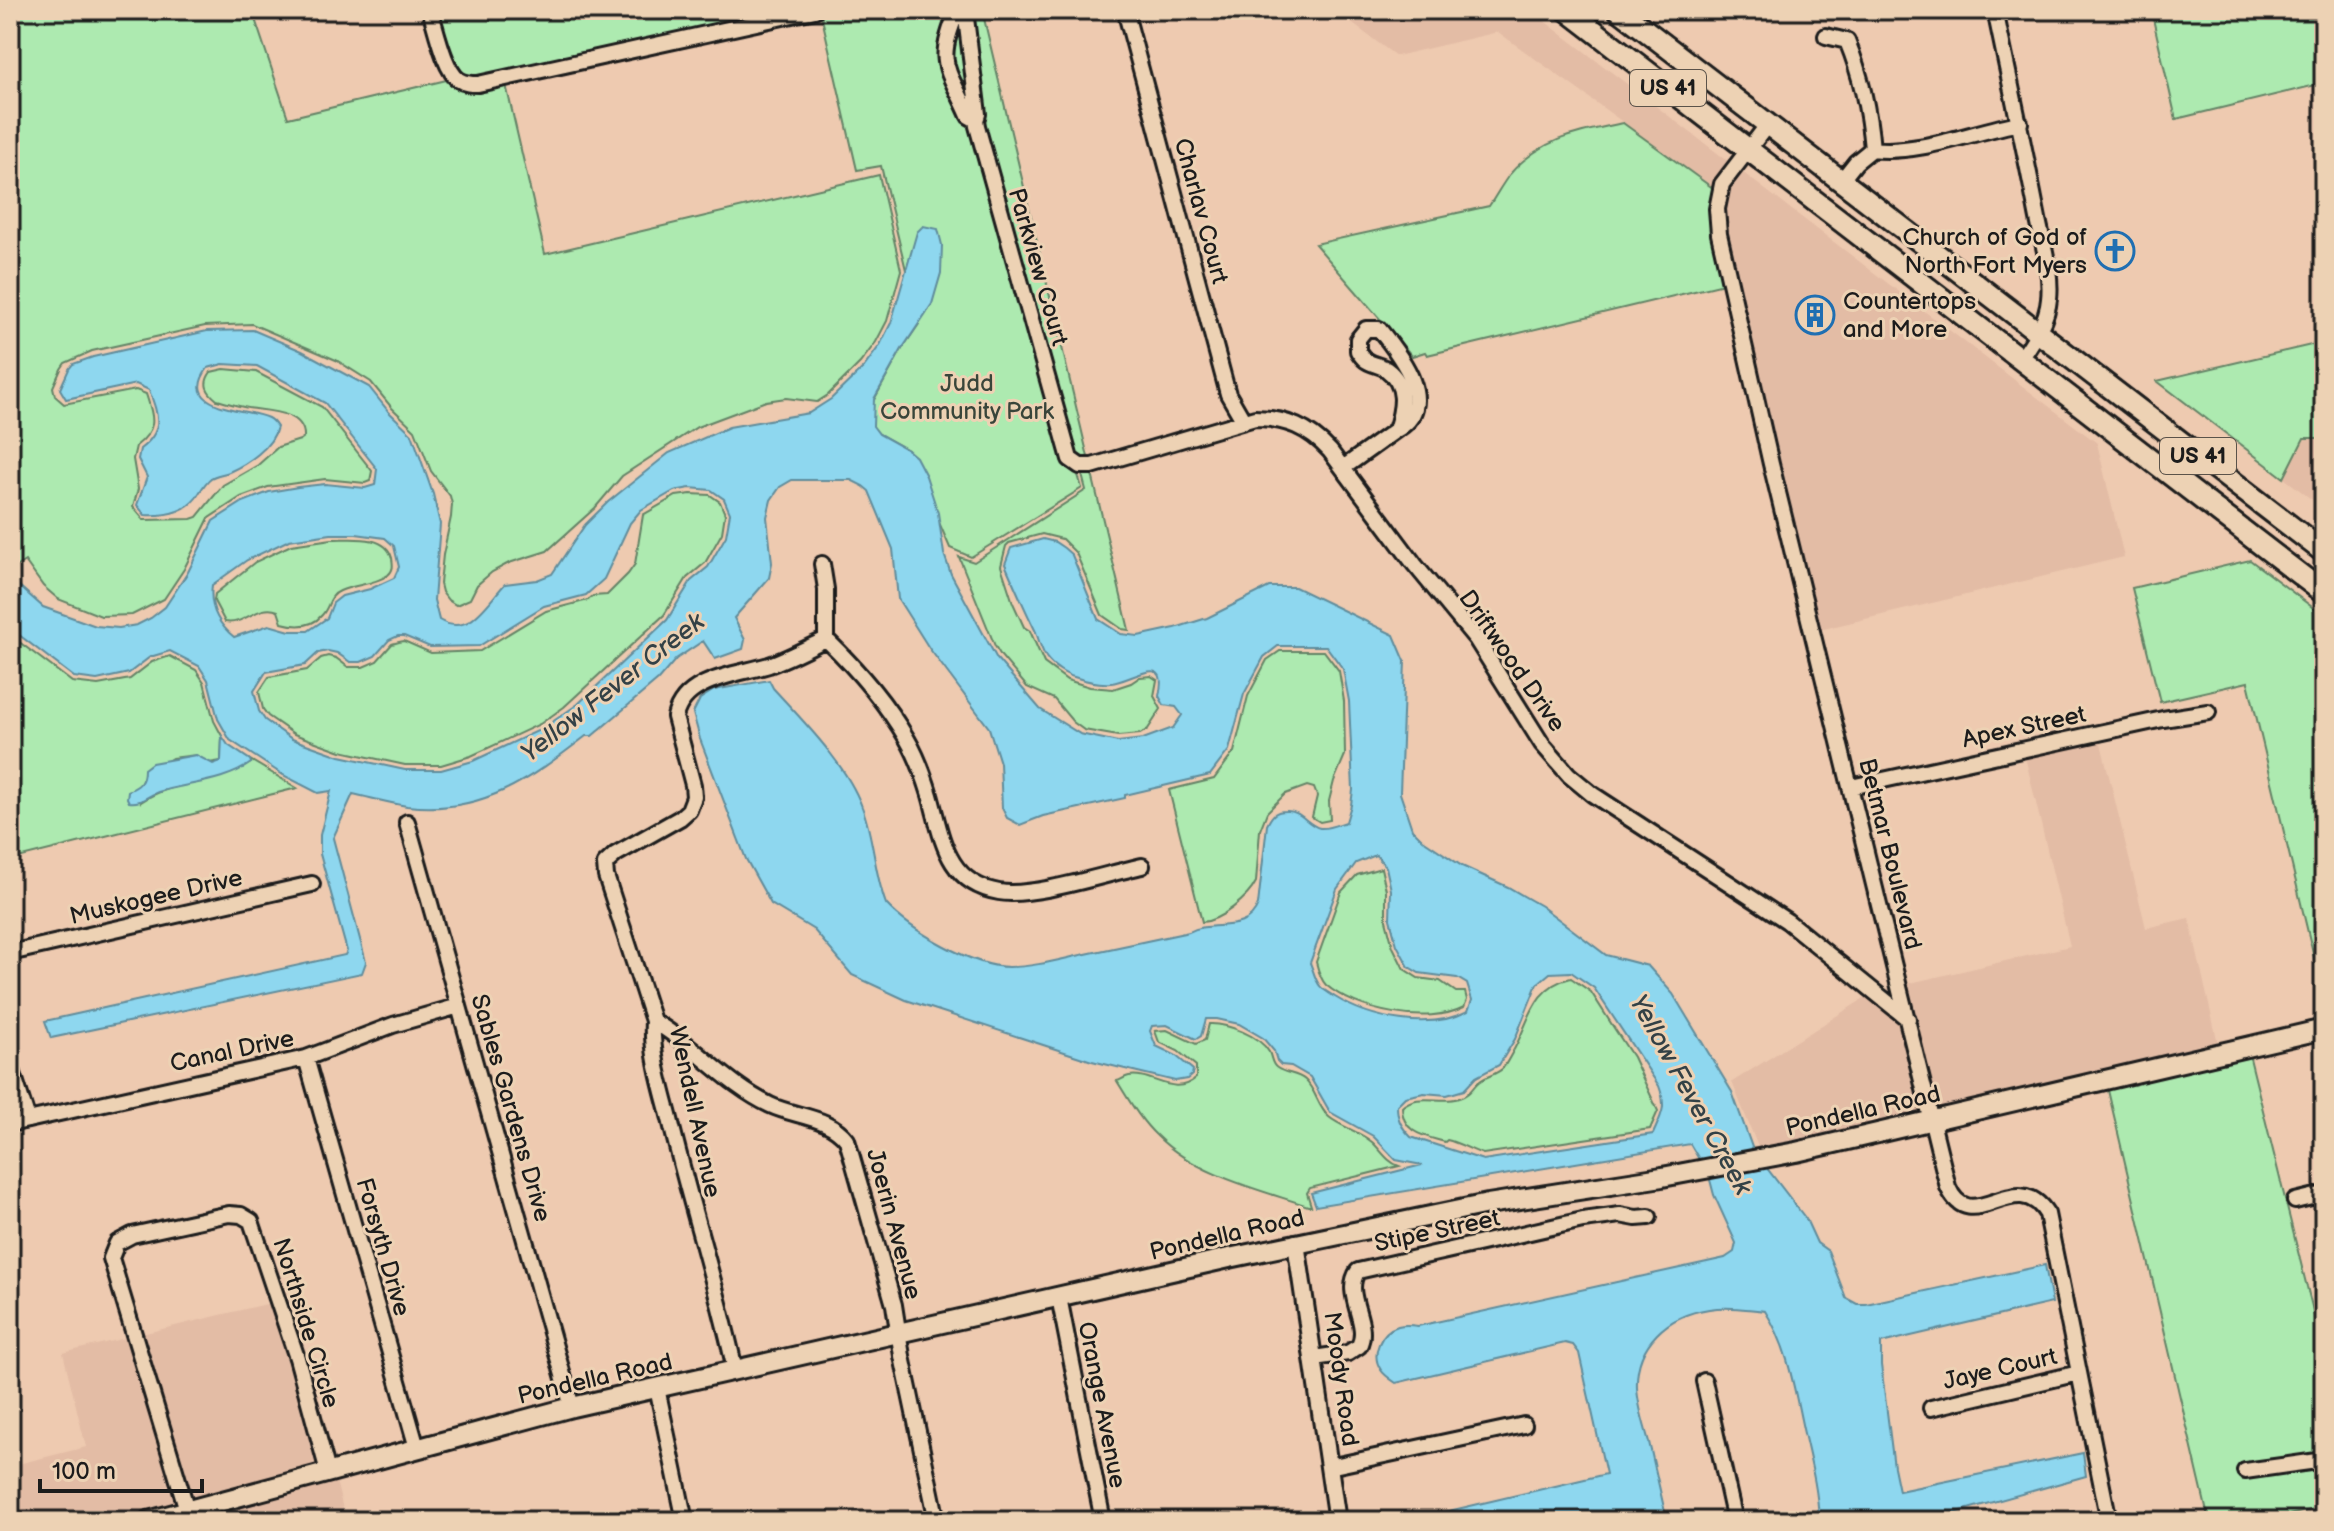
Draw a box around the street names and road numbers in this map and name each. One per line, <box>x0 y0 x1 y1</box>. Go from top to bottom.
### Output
road number: US 41 <box>1630 70 1706 106</box>
street label: Charlav Court <box>1168 135 1235 288</box>
street label: Parkview Court <box>1002 185 1074 350</box>
road number: US 41 <box>2160 438 2236 474</box>
street label: Driftwood Drive <box>1452 585 1572 737</box>
street label: Apex Street <box>1960 700 2089 754</box>
street label: Betmar Boulevard <box>1852 755 1928 953</box>
street label: Muskogee Drive <box>67 863 245 931</box>
street label: Sables Gardens Drive <box>465 991 557 1225</box>
street label: Canal Drive <box>167 1024 297 1078</box>
street label: Wendell Avenue <box>663 1024 727 1200</box>
street label: Pondella Road <box>1783 1079 1943 1143</box>
street label: Joerin Avenue <box>860 1146 928 1302</box>
street label: Forsyth Drive <box>349 1175 417 1319</box>
street label: Pondella Road <box>1147 1203 1307 1267</box>
street label: Stipe Street <box>1372 1203 1503 1258</box>
street label: Northside Circle <box>266 1234 346 1412</box>
street label: Moody Road <box>1317 1310 1365 1448</box>
street label: Orange Avenue <box>1072 1319 1132 1491</box>
street label: Jaye Court <box>1940 1342 2060 1396</box>
street label: Pondella Road <box>515 1347 675 1411</box>

